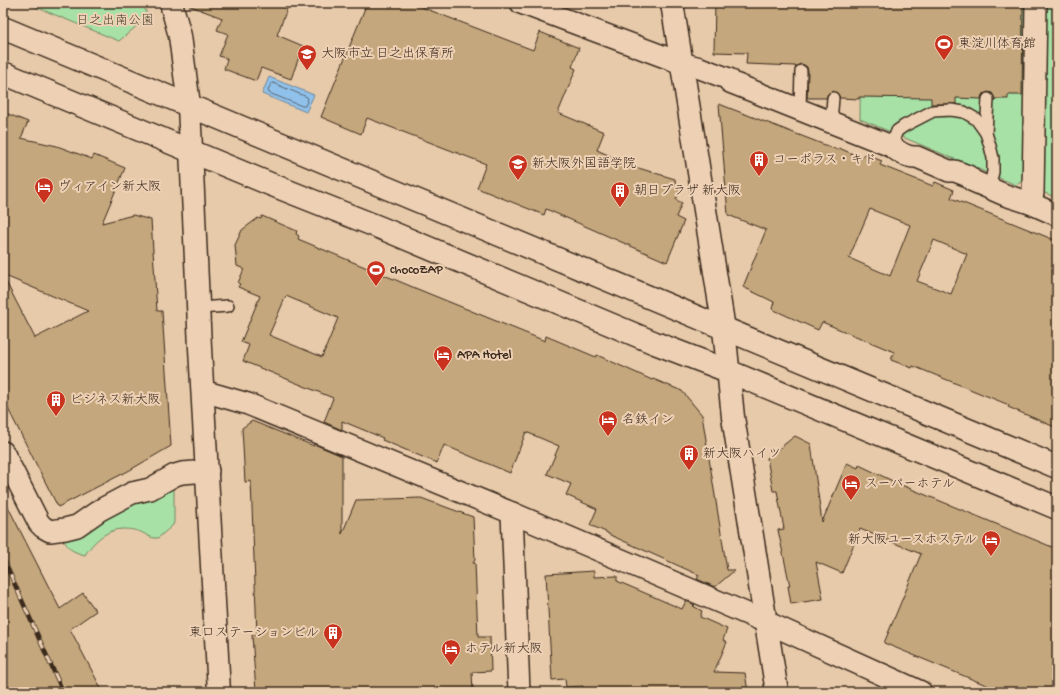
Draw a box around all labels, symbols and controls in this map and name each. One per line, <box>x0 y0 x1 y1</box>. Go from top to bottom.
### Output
park label: 日之出南公園 <box>76 13 154 29</box>
sports icon: 東淀川体育館 <box>933 33 955 61</box>
place label: 東淀川体育館 <box>958 36 1036 52</box>
school or university icon: 大阪市立 日之出保育所 <box>296 43 318 71</box>
place label: 大阪市立 日之出保育所 <box>321 46 454 62</box>
building icon: コーポラス・キド <box>748 149 770 177</box>
school or university icon: 新大阪外国語学院 <box>507 153 529 181</box>
place label: コーポラス・キド <box>773 153 876 168</box>
place label: 新大阪外国語学院 <box>532 156 636 172</box>
hotel icon: ヴィアイン新大阪 <box>33 176 55 204</box>
place label: ヴィアイン新大阪 <box>58 179 161 195</box>
building icon: 朝日プラザ 新大阪 <box>609 180 631 208</box>
place label: 朝日プラザ 新大阪 <box>634 183 741 199</box>
sports icon: chocoZAP <box>365 259 387 287</box>
place label: chocoZAP <box>390 263 443 278</box>
hotel icon: APA Hotel <box>432 344 454 372</box>
place label: APA Hotel <box>457 348 512 363</box>
building icon: ビジネス新大阪 <box>45 389 67 417</box>
place label: ビジネス新大阪 <box>70 392 160 408</box>
hotel icon: 名鉄イン <box>597 409 619 437</box>
place label: 名鉄イン <box>622 413 674 428</box>
building icon: 新大阪ハイツ <box>678 443 700 471</box>
place label: 新大阪ハイツ <box>703 446 781 462</box>
hotel icon: スーパーホテル <box>840 473 862 501</box>
place label: スーパーホテル <box>865 477 955 492</box>
hotel icon: 新大阪ユースホステル <box>980 529 1002 557</box>
place label: 新大阪ユースホステル <box>848 532 977 548</box>
building icon: 東口ステーションビル <box>322 622 344 650</box>
place label: 東口ステーションビル <box>189 626 319 641</box>
hotel icon: ホテル新大阪 <box>440 638 462 666</box>
place label: ホテル新大阪 <box>465 641 542 657</box>

